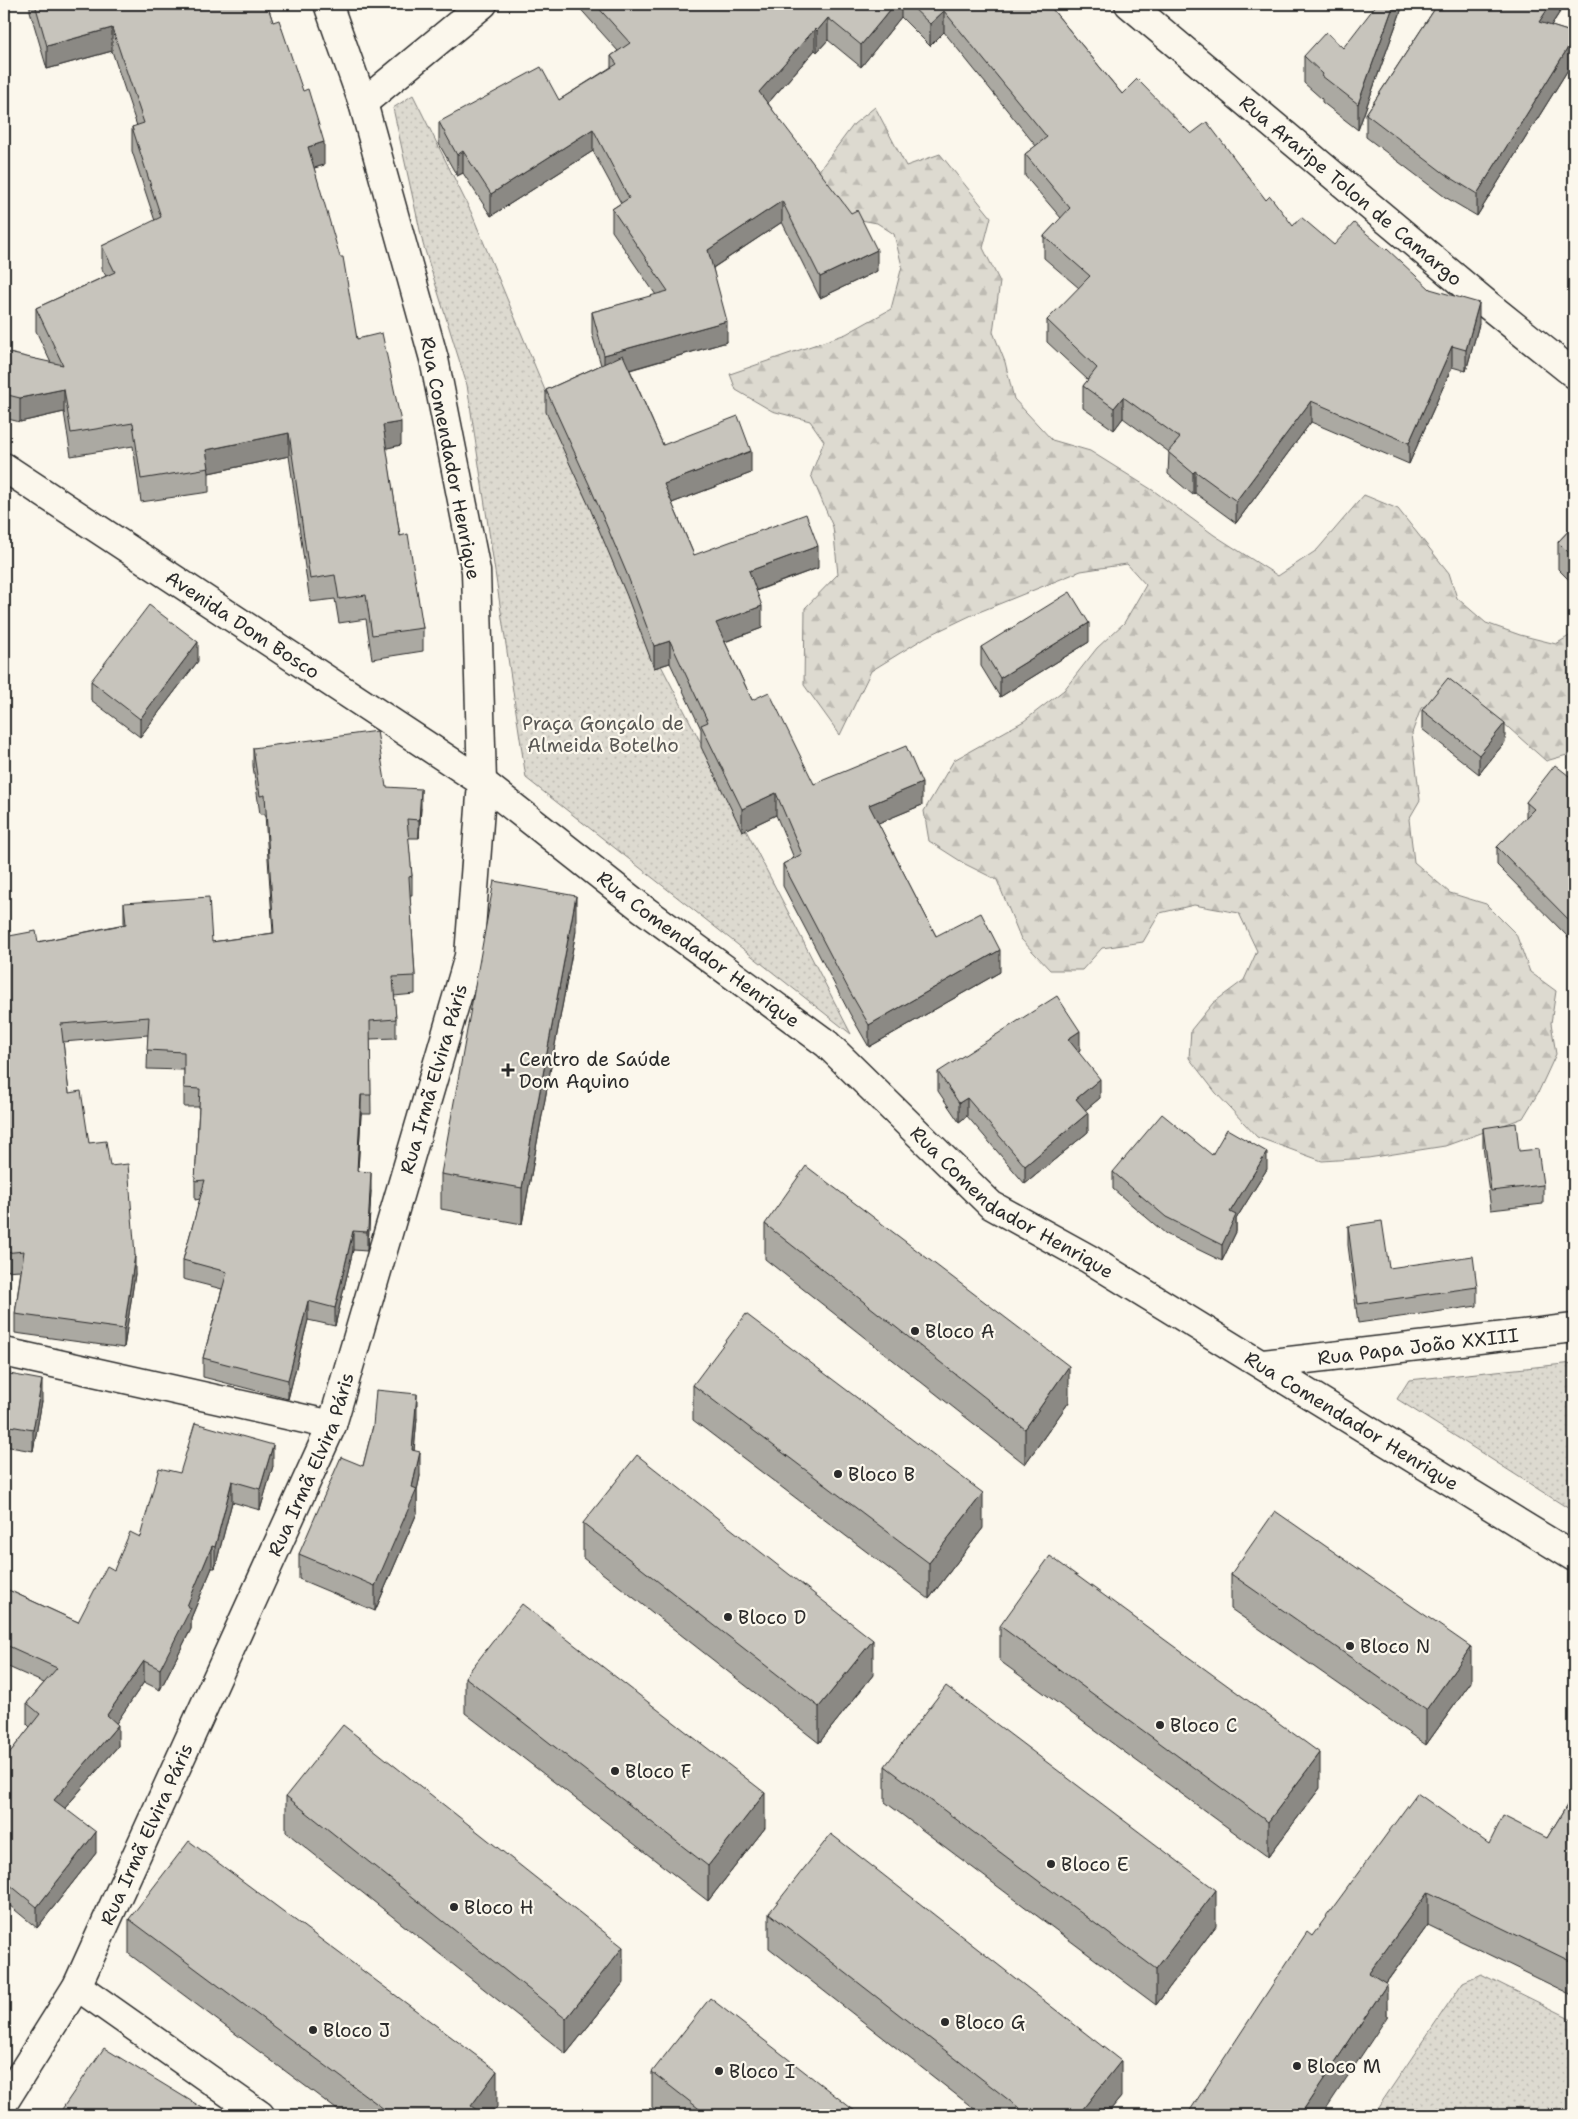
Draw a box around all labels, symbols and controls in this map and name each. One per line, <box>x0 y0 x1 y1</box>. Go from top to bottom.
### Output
street label: Rua Araripe Tolon de Camargo <box>1234 90 1468 291</box>
street label: Rua Comendador Henrique <box>415 334 486 582</box>
street label: Avenida Dom Bosco <box>161 565 324 685</box>
park label: Praça Gonçalo de Almeida Botelho <box>522 711 684 758</box>
street label: Rua Comendador Henrique <box>592 865 805 1033</box>
street label: Rua Irmã Elvira Páris <box>394 981 473 1177</box>
place label: Centro de Saúde Dom Aquino <box>519 1047 671 1094</box>
marker: Centro de Saúde Dom Aquino <box>501 1063 515 1077</box>
street label: Rua Comendador Henrique <box>905 1121 1118 1284</box>
place label: Bloco A <box>925 1319 995 1344</box>
street label: Rua Papa João XXIII <box>1316 1323 1520 1371</box>
marker: Bloco A <box>909 1325 921 1337</box>
street label: Rua Comendador Henrique <box>1240 1346 1463 1496</box>
street label: Rua Irmã Elvira Páris <box>262 1370 360 1560</box>
place label: Bloco B <box>848 1462 915 1487</box>
marker: Bloco B <box>832 1468 844 1480</box>
place label: Bloco D <box>738 1605 806 1630</box>
marker: Bloco D <box>722 1611 734 1623</box>
place label: Bloco N <box>1360 1634 1430 1659</box>
marker: Bloco N <box>1344 1640 1356 1652</box>
place label: Bloco C <box>1170 1713 1237 1738</box>
marker: Bloco C <box>1154 1719 1166 1731</box>
street label: Rua Irmã Elvira Páris <box>94 1739 199 1929</box>
place label: Bloco F <box>625 1759 691 1784</box>
marker: Bloco F <box>609 1765 621 1777</box>
place label: Bloco E <box>1061 1852 1129 1877</box>
marker: Bloco E <box>1045 1858 1057 1870</box>
place label: Bloco H <box>464 1895 534 1920</box>
marker: Bloco H <box>448 1901 460 1913</box>
place label: Bloco G <box>955 2010 1025 2035</box>
marker: Bloco G <box>939 2016 951 2028</box>
place label: Bloco J <box>323 2018 390 2043</box>
marker: Bloco J <box>307 2024 319 2036</box>
place label: Bloco M <box>1307 2054 1381 2079</box>
place label: Bloco I <box>729 2059 795 2084</box>
marker: Bloco M <box>1291 2060 1303 2072</box>
marker: Bloco I <box>713 2065 725 2077</box>

